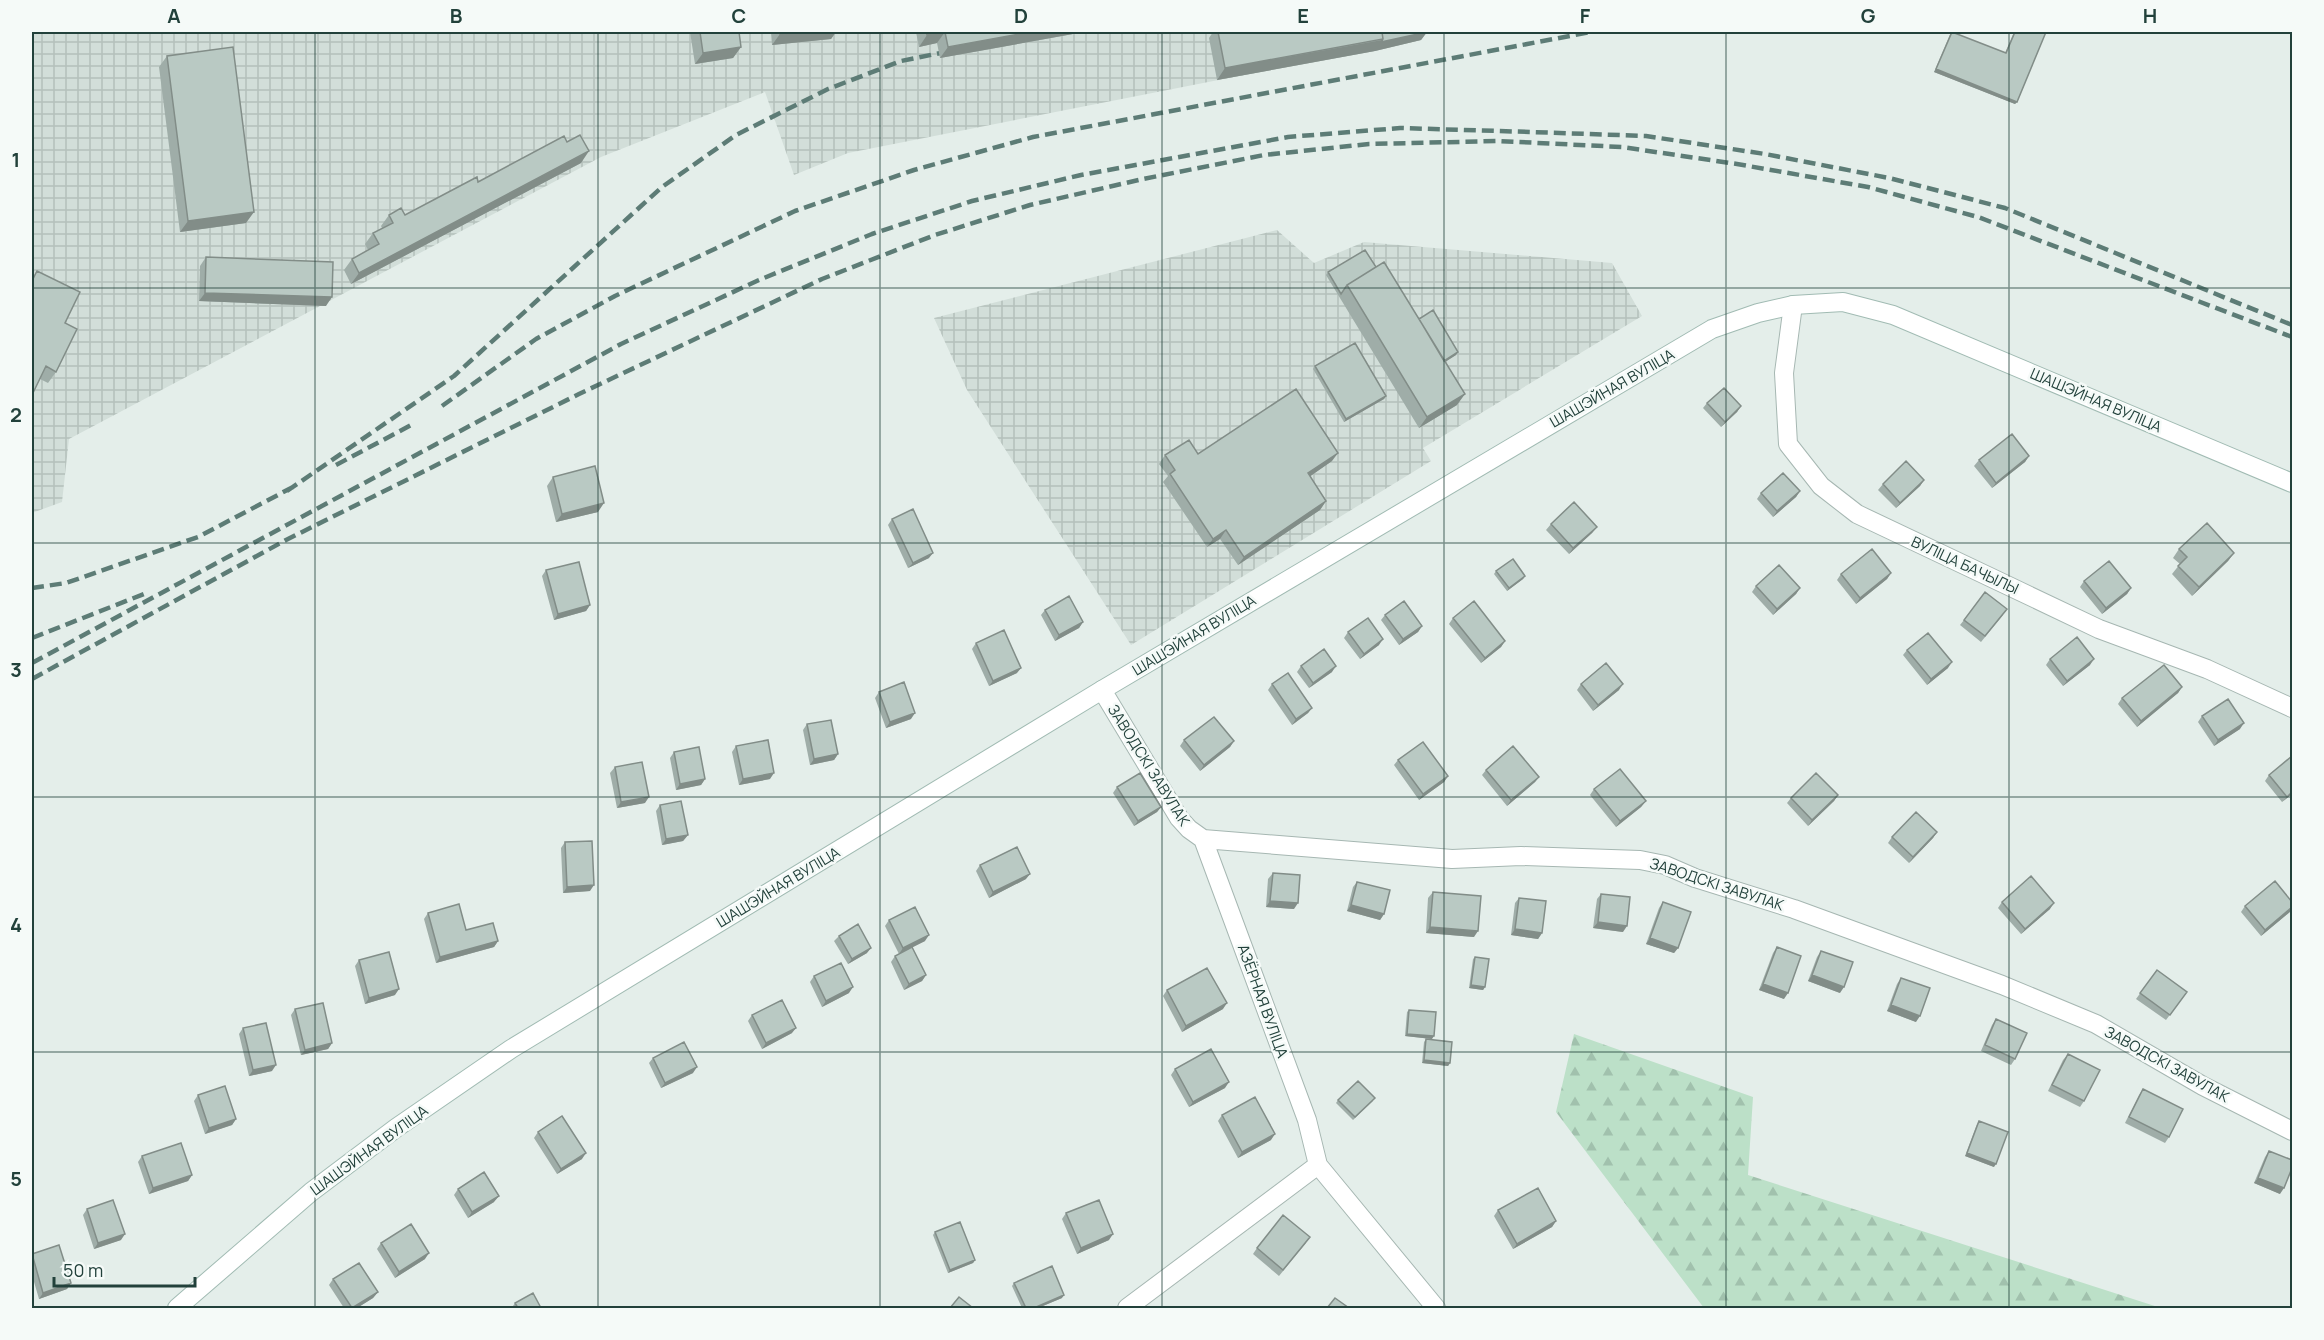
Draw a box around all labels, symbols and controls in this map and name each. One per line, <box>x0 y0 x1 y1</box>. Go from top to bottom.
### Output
text: A <box>167 2 181 29</box>
text: B <box>450 2 463 29</box>
text: C <box>732 2 746 29</box>
text: D <box>1014 2 1028 29</box>
text: E <box>1297 2 1309 29</box>
text: F <box>1580 2 1591 29</box>
text: G <box>1861 2 1876 29</box>
text: H <box>2143 2 2157 29</box>
text: 1 <box>12 146 20 173</box>
street label: ШАШЭЙНАЯ ВУЛІЦА <box>1546 343 1679 432</box>
street label: ШАШЭЙНАЯ ВУЛІЦА <box>2027 363 2165 437</box>
text: 2 <box>10 401 22 428</box>
street label: ВУЛІЦА БАЧЫЛЫ <box>1908 531 2022 599</box>
street label: ШАШЭЙНАЯ ВУЛІЦА <box>1128 589 1260 680</box>
text: 3 <box>10 656 22 683</box>
street label: ЗАВОДСКІ ЗАВУЛАК <box>1103 700 1195 830</box>
street label: ШАШЭЙНАЯ ВУЛІЦА <box>712 841 844 932</box>
street label: ЗАВОДСКІ ЗАВУЛАК <box>1647 852 1787 916</box>
text: 4 <box>10 911 22 938</box>
street label: АЗЁРНАЯ ВУЛІЦА <box>1233 941 1293 1061</box>
street label: ЗАВОДСКІ ЗАВУЛАК <box>2101 1021 2233 1107</box>
street label: ШАШЭЙНАЯ ВУЛІЦА <box>306 1100 433 1200</box>
text: 5 <box>10 1165 22 1192</box>
scale bar <box>54 1250 195 1288</box>
text: 50 m <box>63 1258 103 1282</box>

